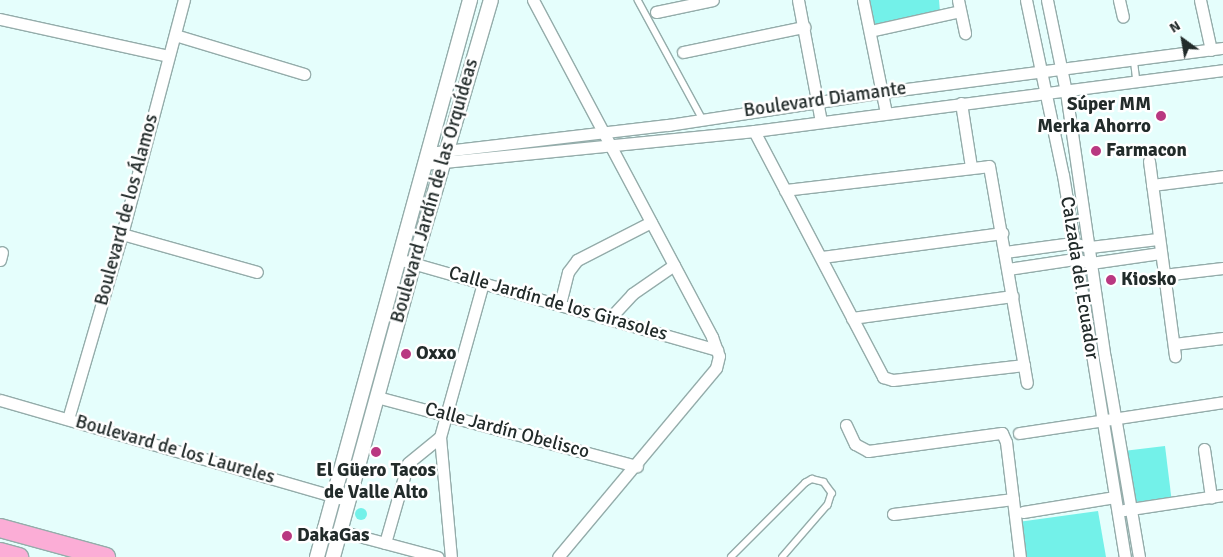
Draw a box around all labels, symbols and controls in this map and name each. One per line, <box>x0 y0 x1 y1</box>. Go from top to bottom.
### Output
north arrow <box>1158 15 1208 65</box>
text: N <box>1166 17 1183 37</box>
street label: Boulevard Jardín de las Orquídeas <box>386 56 484 326</box>
street label: Boulevard Diamante <box>742 77 908 123</box>
place label: Súper MM Merka Ahorro <box>1037 94 1151 138</box>
marker: Súper MM Merka Ahorro <box>1155 110 1167 122</box>
street label: Boulevard de los Álamos <box>90 112 164 308</box>
place label: Farmacon <box>1106 140 1187 162</box>
marker: Farmacon <box>1090 145 1102 157</box>
street label: Calzada del Ecuador <box>1055 195 1103 361</box>
street label: Calle Jardín de los Girasoles <box>446 262 670 346</box>
place label: Kiosko <box>1121 269 1176 291</box>
marker: Kiosko <box>1105 274 1117 286</box>
place label: Oxxo <box>416 343 456 365</box>
marker: Oxxo <box>400 348 412 360</box>
street label: Calle Jardín Obelisco <box>422 398 592 464</box>
street label: Boulevard de los Laureles <box>73 411 277 489</box>
marker: El Güero Tacos de Valle Alto <box>370 446 382 458</box>
place label: El Güero Tacos de Valle Alto <box>316 460 436 504</box>
place label: DakaGas <box>297 525 369 547</box>
marker: DakaGas <box>281 530 293 542</box>

